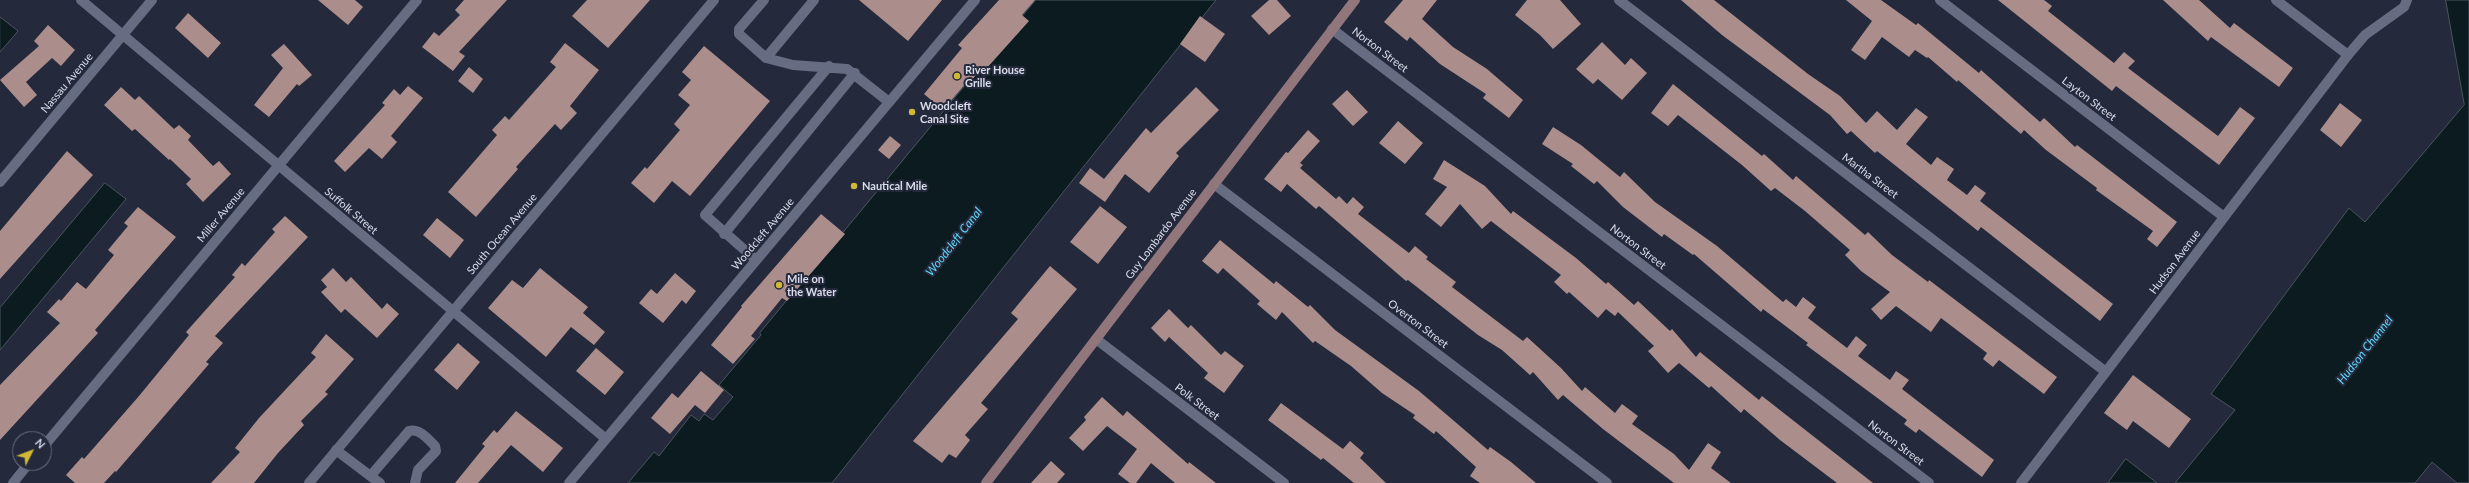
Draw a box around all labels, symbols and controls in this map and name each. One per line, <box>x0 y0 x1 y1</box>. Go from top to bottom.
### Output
street label: Norton Street <box>1349 25 1411 75</box>
street label: Nassau Avenue <box>38 50 96 116</box>
place label: River House Grille <box>965 63 1025 89</box>
marker: River House Grille <box>952 71 962 81</box>
street label: Layton Street <box>2059 74 2119 124</box>
place label: Woodcleft Canal Site <box>920 99 971 125</box>
marker: Woodcleft Canal Site <box>907 107 917 117</box>
street label: Martha Street <box>1839 151 1901 201</box>
place label: Nautical Mile <box>862 179 927 193</box>
marker: Nautical Mile <box>849 181 859 191</box>
street label: Miller Avenue <box>194 185 248 245</box>
street label: Suffolk Street <box>322 185 380 237</box>
street label: Guy Lombardo Avenue <box>1123 186 1199 282</box>
street label: South Ocean Avenue <box>464 191 540 277</box>
street label: Woodcleft Avenue <box>729 195 797 273</box>
water label: Woodcleft Canal <box>923 205 985 279</box>
street label: Norton Street <box>1607 222 1669 272</box>
street label: Hudson Avenue <box>2147 227 2203 297</box>
place label: Mile on the Water <box>787 272 836 298</box>
marker: Mile on the Water <box>774 280 784 290</box>
street label: Overton Street <box>1385 297 1451 351</box>
water label: Hudson Channel <box>2334 313 2396 387</box>
street label: Polk Street <box>1172 381 1222 423</box>
street label: Norton Street <box>1865 418 1927 468</box>
north arrow <box>12 431 52 471</box>
text: N <box>33 436 48 451</box>

